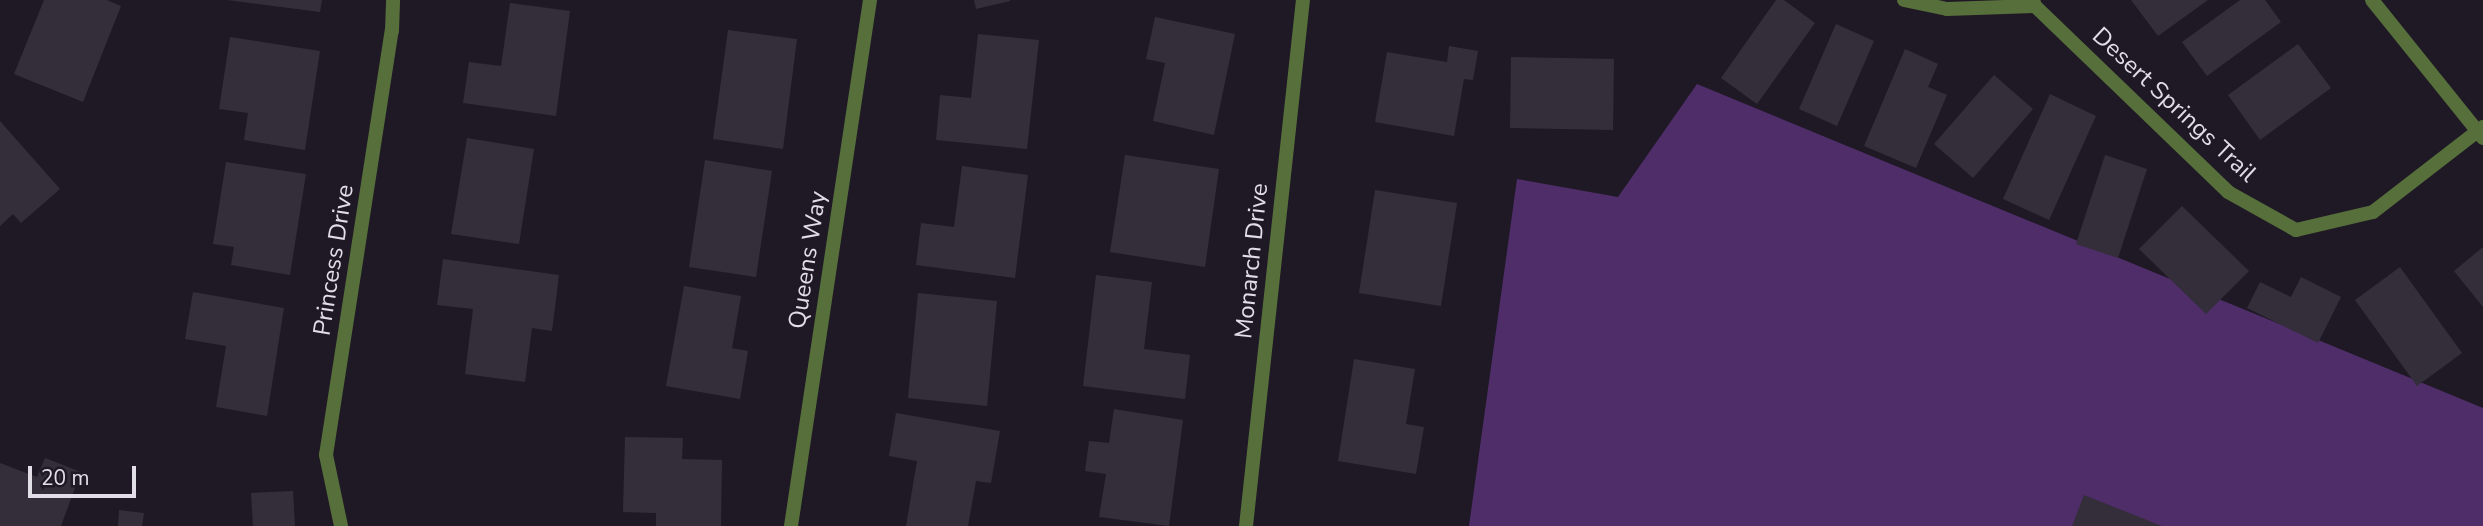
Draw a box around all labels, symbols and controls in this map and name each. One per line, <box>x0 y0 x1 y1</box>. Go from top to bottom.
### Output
street label: Desert Springs Trail <box>2086 22 2262 188</box>
street label: Princess Drive <box>308 182 360 338</box>
street label: Monarch Drive <box>1230 182 1274 340</box>
street label: Queens Way <box>783 189 833 331</box>
scale bar <box>32 452 140 496</box>
text: 20 m <box>41 464 90 492</box>

